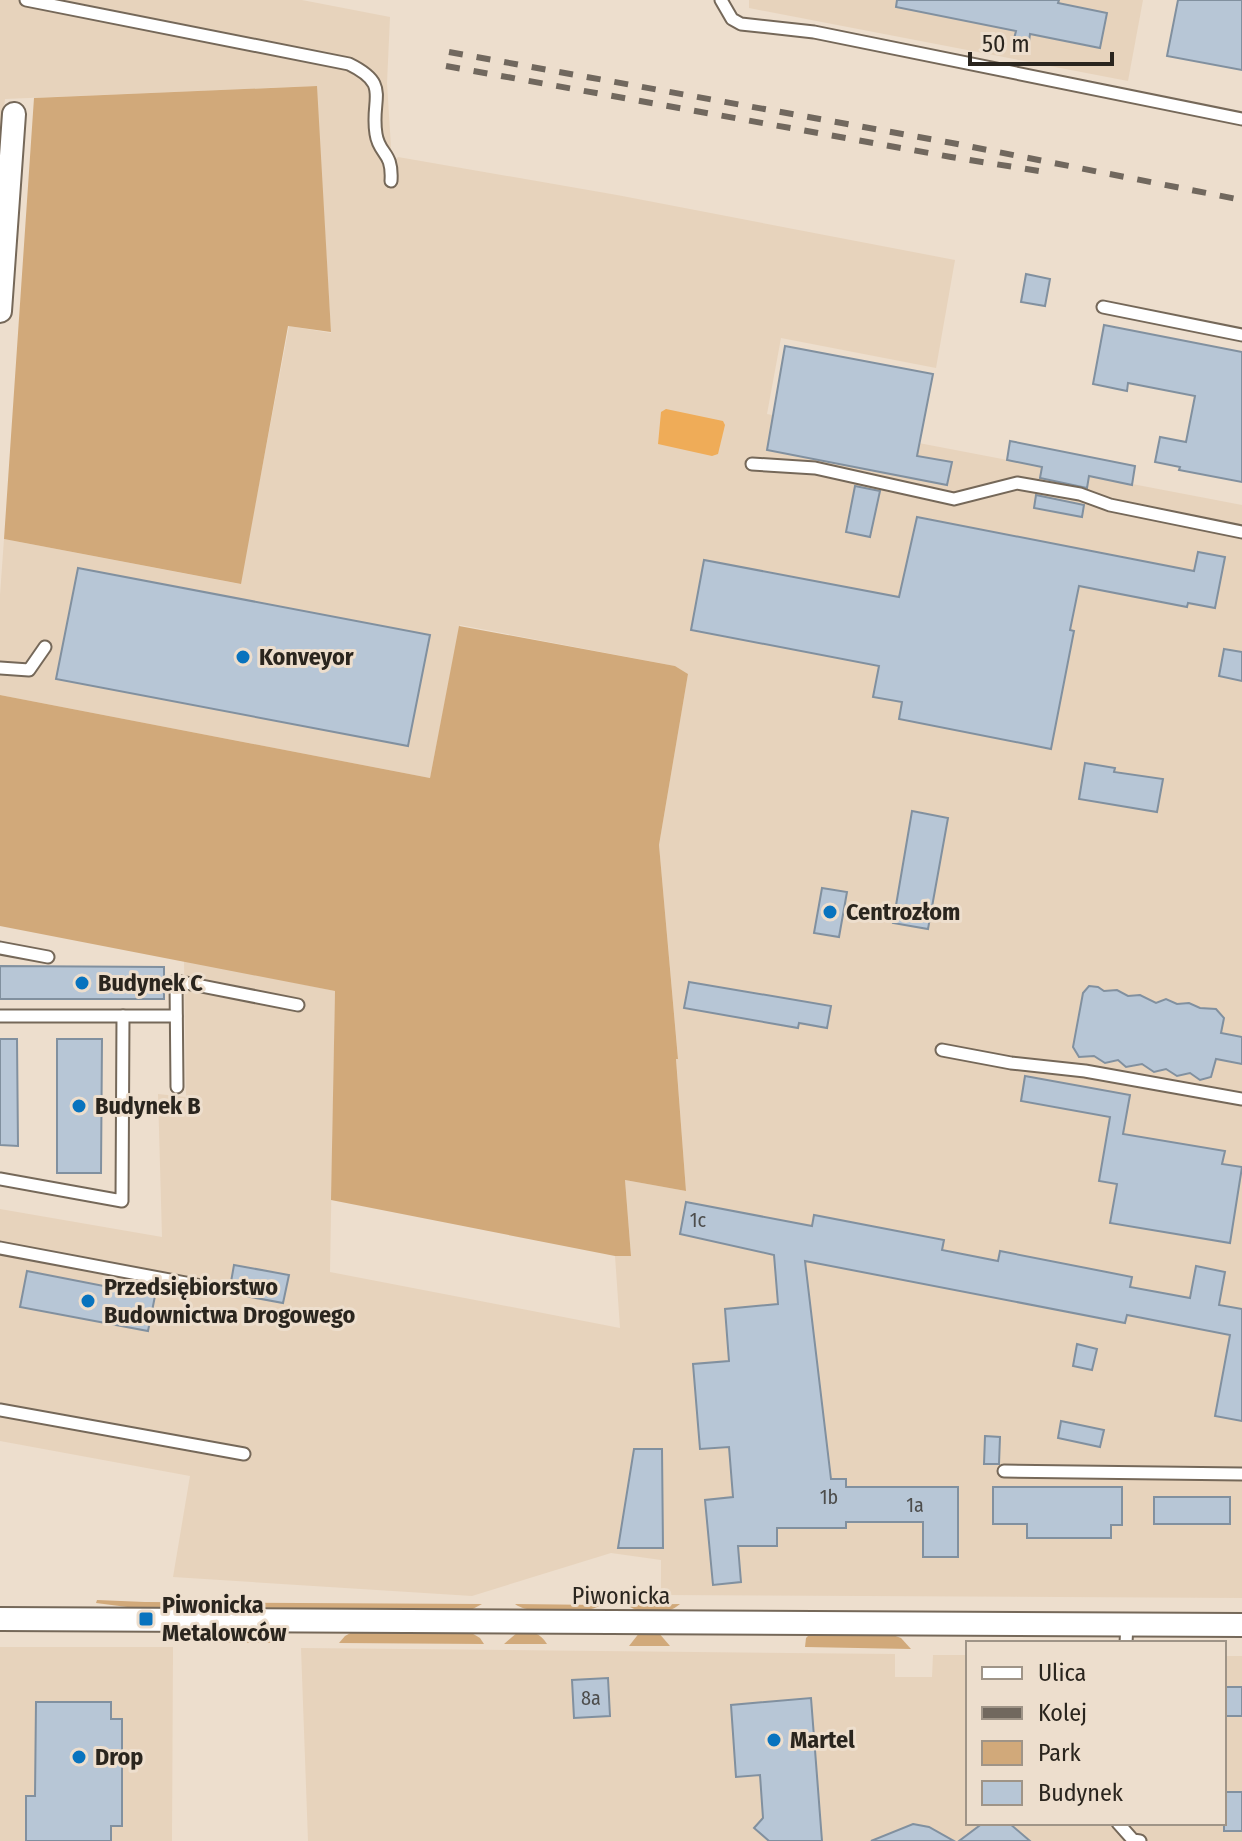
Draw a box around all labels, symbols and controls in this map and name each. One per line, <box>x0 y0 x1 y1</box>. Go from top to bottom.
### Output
scale bar <box>970 16 1112 66</box>
text: 50 m <box>982 30 1030 58</box>
place label: Konveyor <box>259 643 354 671</box>
marker: Konveyor <box>234 648 252 666</box>
place label: Centrozłom <box>846 898 960 926</box>
marker: Centrozłom <box>821 903 839 921</box>
place label: Budynek C <box>98 969 203 997</box>
marker: Budynek C <box>73 974 91 992</box>
place label: Budynek B <box>95 1092 201 1120</box>
marker: Budynek B <box>70 1097 88 1115</box>
house number: 1c <box>690 1208 707 1232</box>
place label: Przedsiębiorstwo Budownictwa Drogowego <box>104 1273 355 1329</box>
marker: Przedsiębiorstwo Budownictwa Drogowego <box>79 1292 97 1310</box>
house number: 1b <box>820 1485 838 1509</box>
house number: 1a <box>906 1493 924 1517</box>
street label: Piwonicka <box>572 1582 670 1610</box>
place label: Piwonicka Metalowców <box>162 1591 287 1647</box>
marker: Piwonicka Metalowców <box>137 1610 155 1628</box>
legend <box>966 1641 1226 1825</box>
text: Ulica <box>1038 1659 1086 1687</box>
house number: 8a <box>581 1686 601 1710</box>
text: Kolej <box>1038 1699 1087 1727</box>
place label: Martel <box>790 1726 855 1754</box>
marker: Martel <box>765 1731 783 1749</box>
text: Park <box>1038 1739 1081 1767</box>
place label: Drop <box>95 1743 143 1771</box>
marker: Drop <box>70 1748 88 1766</box>
text: Budynek <box>1038 1779 1124 1807</box>

